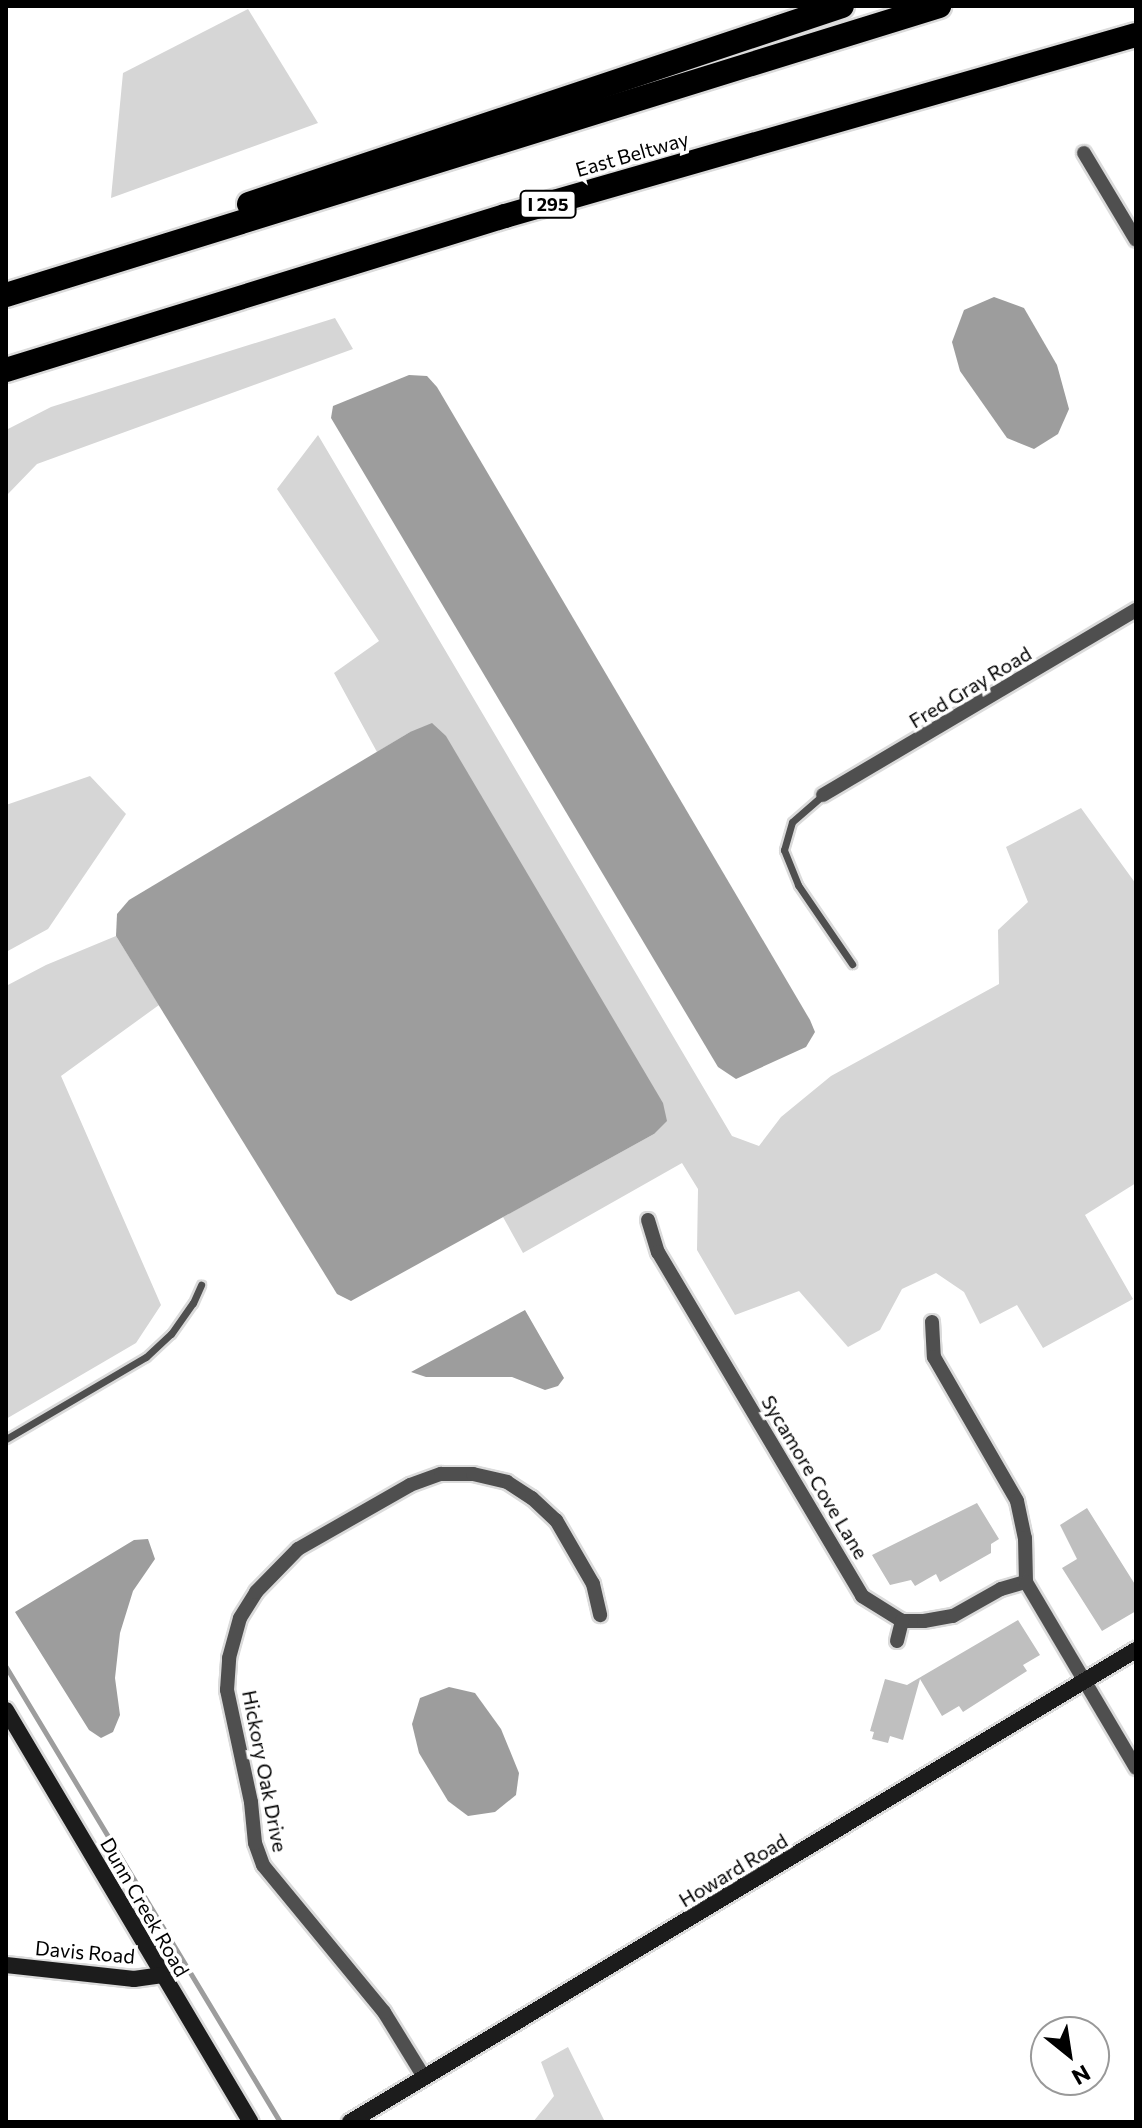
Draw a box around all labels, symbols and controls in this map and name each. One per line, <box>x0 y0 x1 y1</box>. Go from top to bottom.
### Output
street label: East Beltway <box>573 126 691 182</box>
road number: I 295 <box>518 190 578 218</box>
street label: Fred Gray Road <box>905 641 1035 733</box>
street label: Sycamore Cove Lane <box>757 1391 873 1563</box>
street label: Hickory Oak Drive <box>238 1688 292 1854</box>
street label: Howard Road <box>674 1828 792 1912</box>
street label: Dunn Creek Road <box>95 1833 195 1981</box>
street label: Davis Road <box>34 1936 136 1968</box>
north arrow <box>1030 2016 1110 2096</box>
text: N <box>1067 2060 1095 2091</box>

